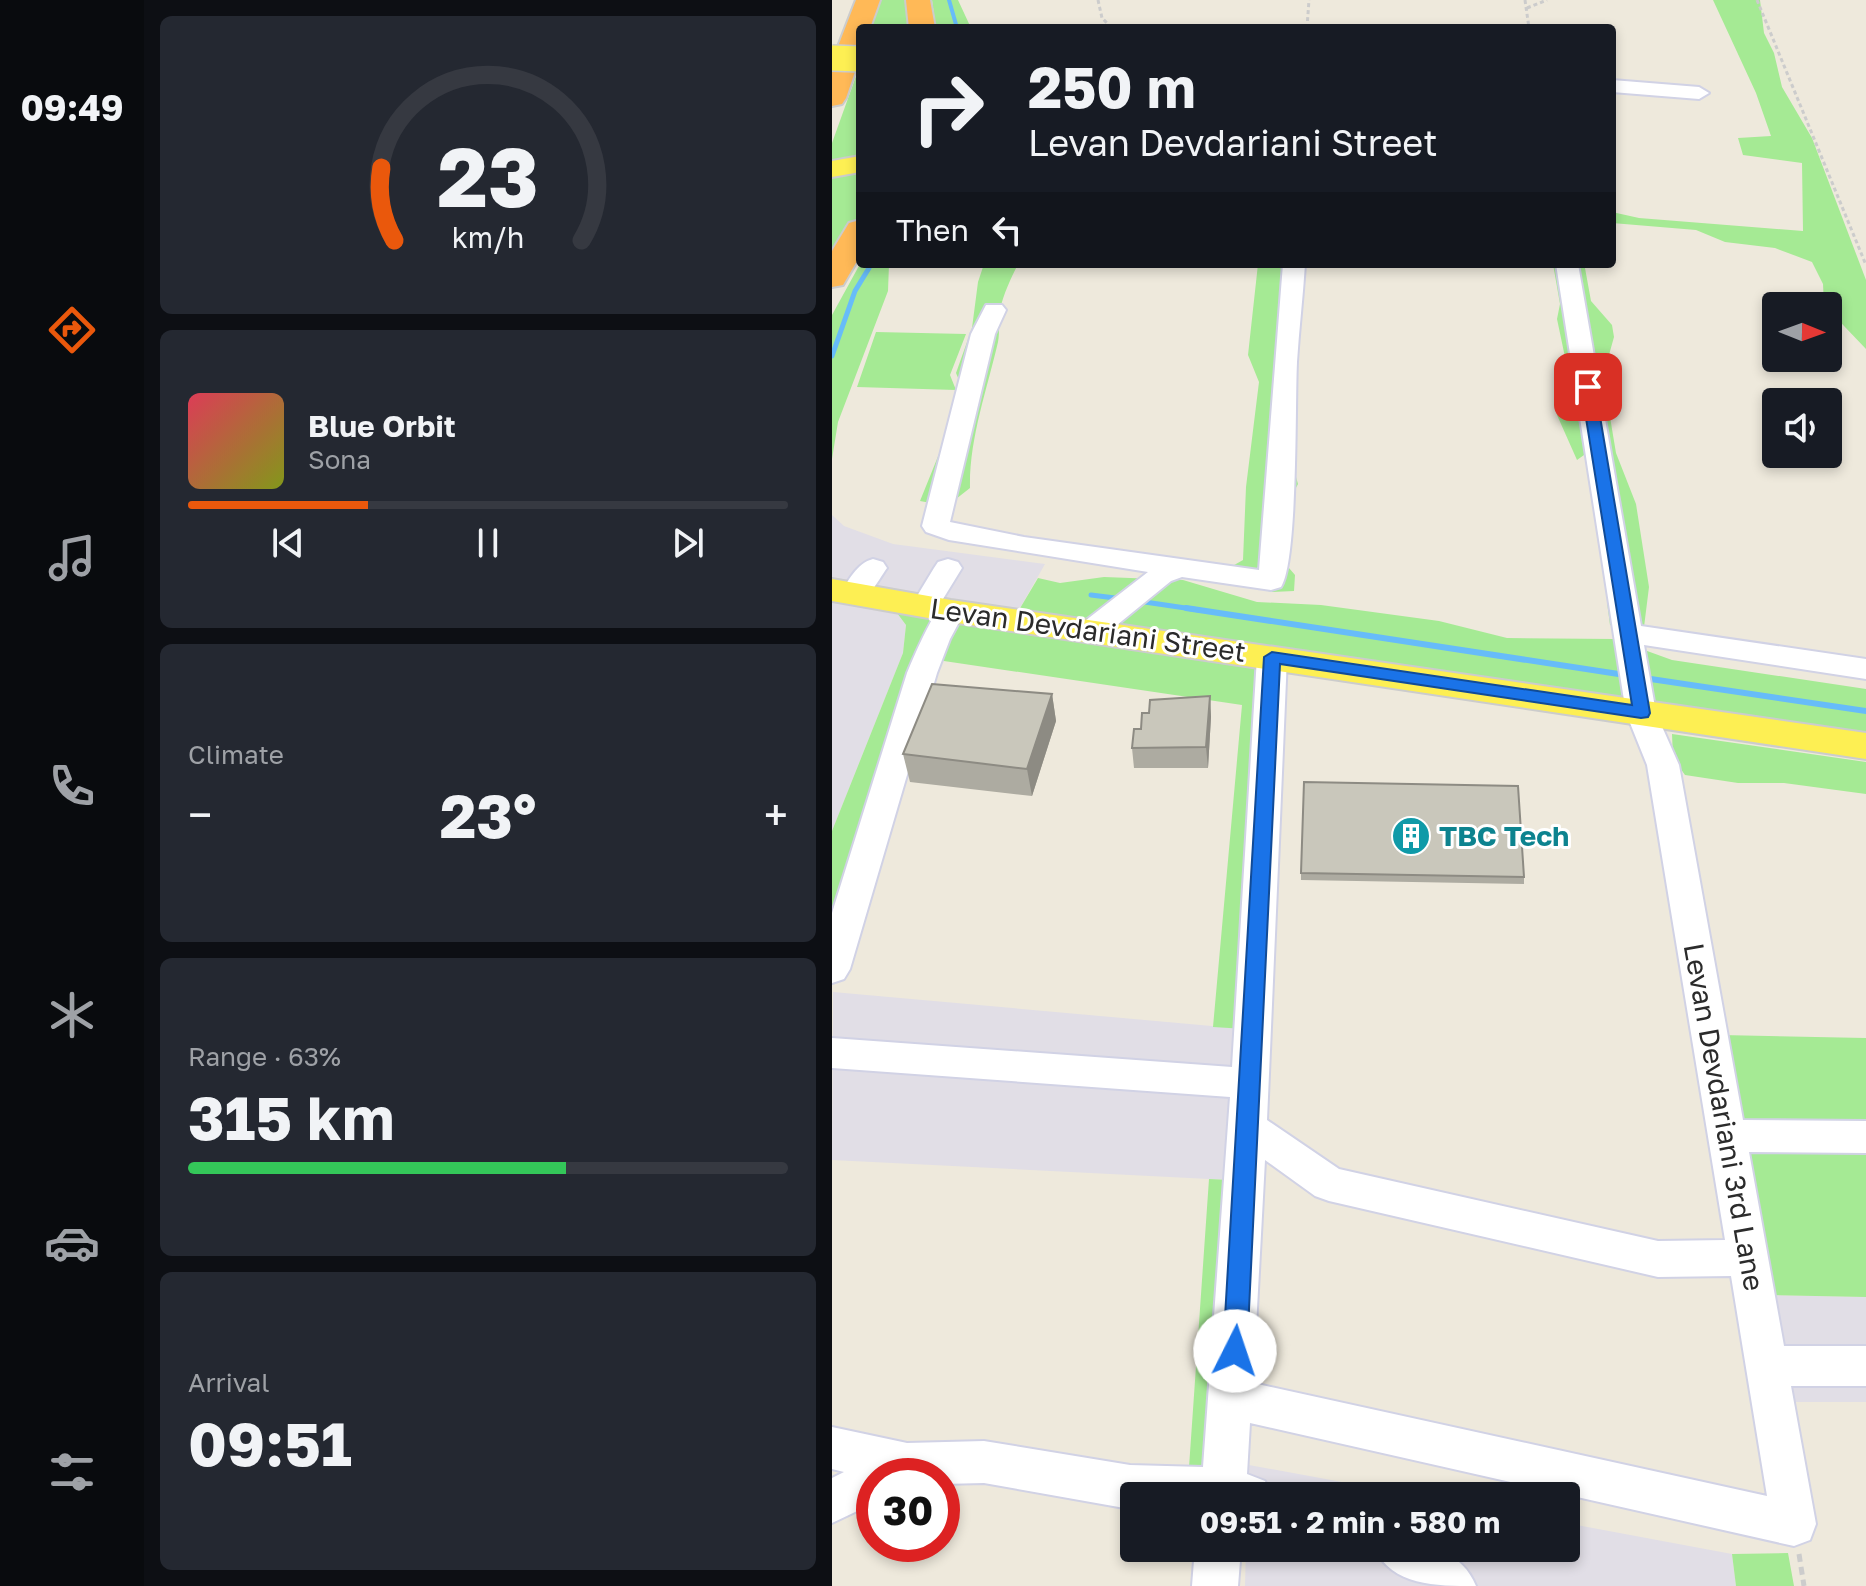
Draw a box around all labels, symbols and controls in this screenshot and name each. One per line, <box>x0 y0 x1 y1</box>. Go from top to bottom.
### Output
text: 250 m <box>1028 53 1196 120</box>
icon: right <box>896 56 1000 160</box>
text: 09:49 <box>20 86 124 129</box>
text: Levan Devdariani Street <box>1028 121 1438 164</box>
text: 23 <box>437 125 539 225</box>
icon: left <box>985 208 1029 252</box>
text: Then <box>896 212 969 248</box>
text: km/h <box>452 220 524 254</box>
north arrow <box>1762 292 1842 372</box>
map controls <box>1762 292 1842 468</box>
icon: directions <box>44 302 100 358</box>
pin <box>1554 353 1622 421</box>
icon: arrive <box>1566 365 1610 409</box>
button: sound <box>1762 388 1842 468</box>
text: Blue Orbit <box>308 408 456 444</box>
text: Sona <box>308 444 371 475</box>
icon: previous <box>266 521 310 565</box>
icon: pause <box>466 521 510 565</box>
icon: next <box>666 521 710 565</box>
icon: music <box>44 530 100 586</box>
street label: Levan Devdariani Street <box>928 591 1248 668</box>
text: Climate <box>188 739 284 770</box>
icon: phone <box>44 758 100 814</box>
text: 23° <box>440 779 536 851</box>
text: − <box>188 788 212 841</box>
text: + <box>764 788 788 841</box>
building icon: TBC Tech <box>1390 815 1432 857</box>
place label: TBC Tech <box>1439 819 1569 852</box>
street label: Levan Devdariani 3rd Lane <box>1678 941 1771 1293</box>
icon: climate <box>44 987 100 1043</box>
text: Range · 63% <box>188 1041 341 1072</box>
text: 315 km <box>188 1081 394 1153</box>
icon: car <box>44 1215 100 1271</box>
position arrow <box>1193 1309 1277 1393</box>
text: Arrival <box>188 1367 269 1398</box>
text: 09:51 <box>188 1407 352 1479</box>
icon: filters <box>44 1444 100 1500</box>
speed limit sign: 30 <box>856 1458 960 1562</box>
text: 09:51 · 2 min · 580 m <box>1200 1504 1500 1540</box>

